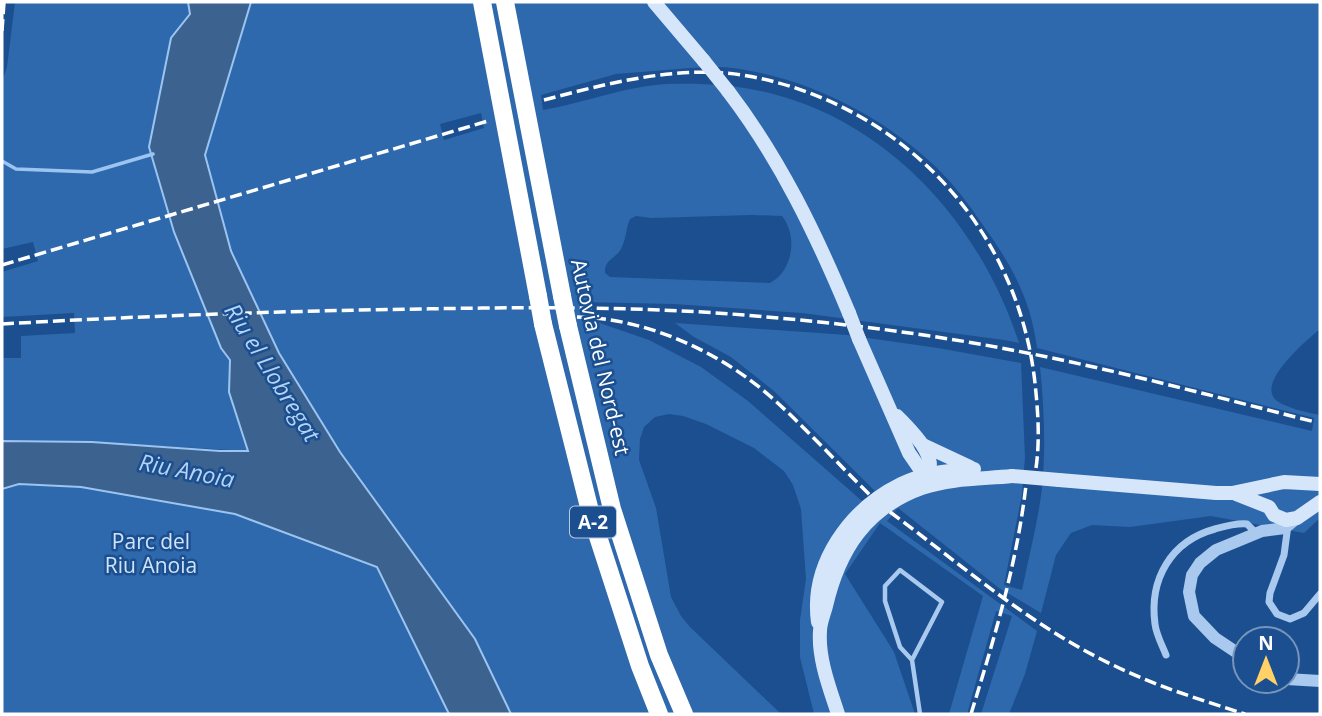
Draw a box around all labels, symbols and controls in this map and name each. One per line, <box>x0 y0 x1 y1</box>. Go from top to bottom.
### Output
street label: Autovia del Nord-est <box>565 256 637 458</box>
water label: Riu el Llobregat <box>218 297 329 448</box>
water label: Riu Anoia <box>137 445 237 495</box>
road number: A-2 <box>570 506 616 538</box>
park label: Parc del Riu Anoia <box>105 527 197 579</box>
north arrow <box>1231 625 1301 695</box>
text: N <box>1258 630 1274 656</box>

